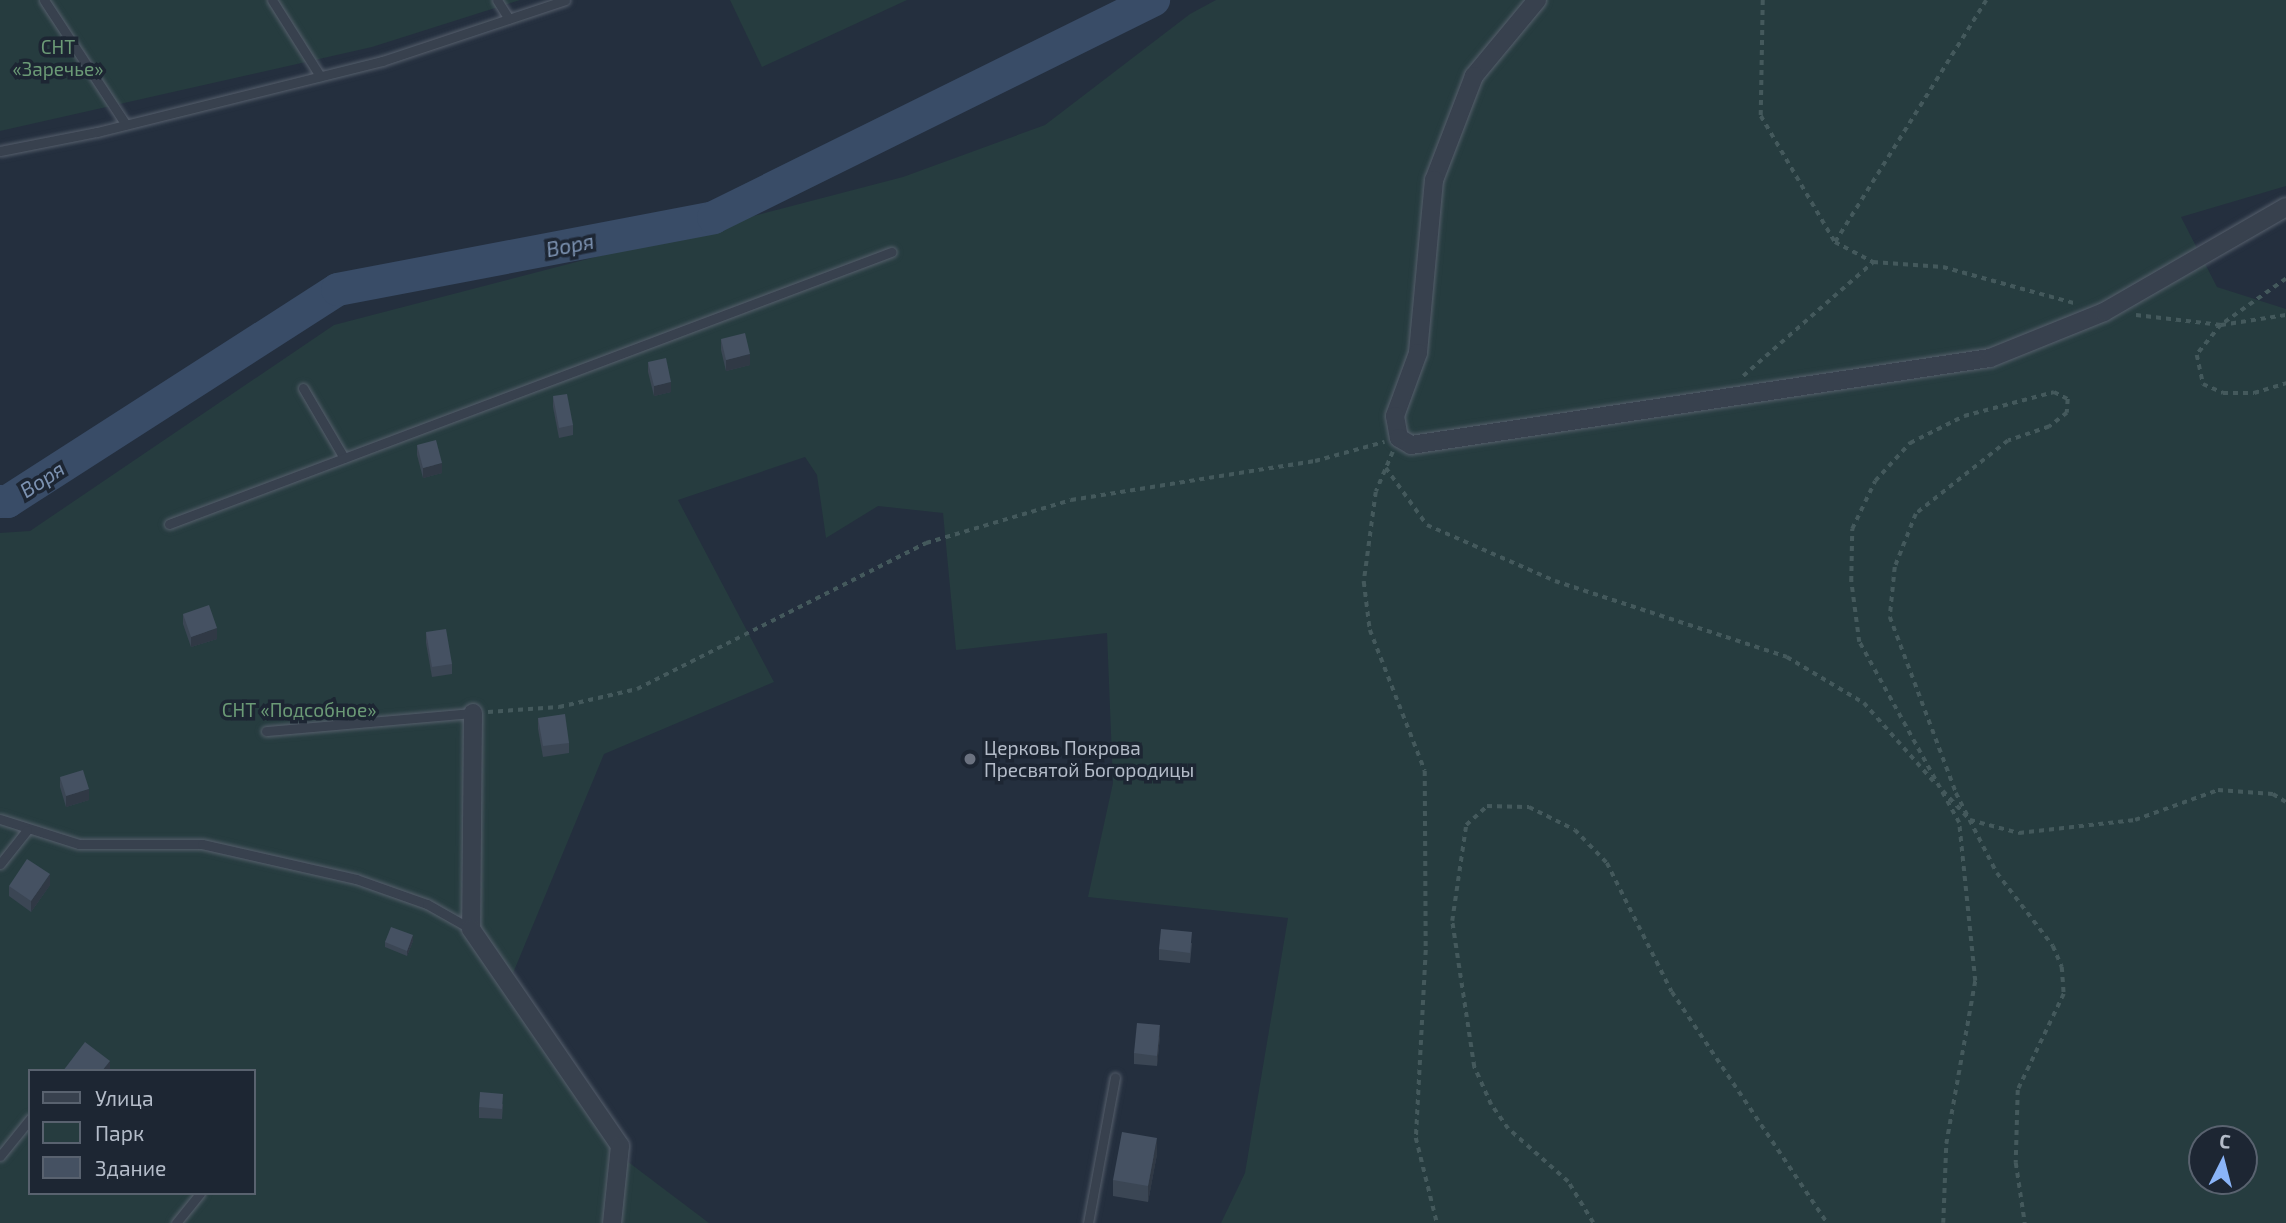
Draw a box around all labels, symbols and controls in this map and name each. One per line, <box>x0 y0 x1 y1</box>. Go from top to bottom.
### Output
park label: СНТ «Заречье» <box>13 36 103 80</box>
water label: Воря <box>544 228 596 262</box>
water label: Воря <box>15 455 69 503</box>
park label: СНТ «Подсобное» <box>222 699 376 721</box>
place label: Церковь Покрова Пресвятой Богородицы <box>984 737 1194 781</box>
marker: Церковь Покрова Пресвятой Богородицы <box>962 751 978 767</box>
legend <box>28 1069 256 1195</box>
text: Улица <box>95 1085 154 1110</box>
text: Парк <box>95 1120 144 1145</box>
north arrow <box>2188 1125 2258 1195</box>
text: С <box>2218 1129 2232 1153</box>
text: Здание <box>95 1155 166 1180</box>

